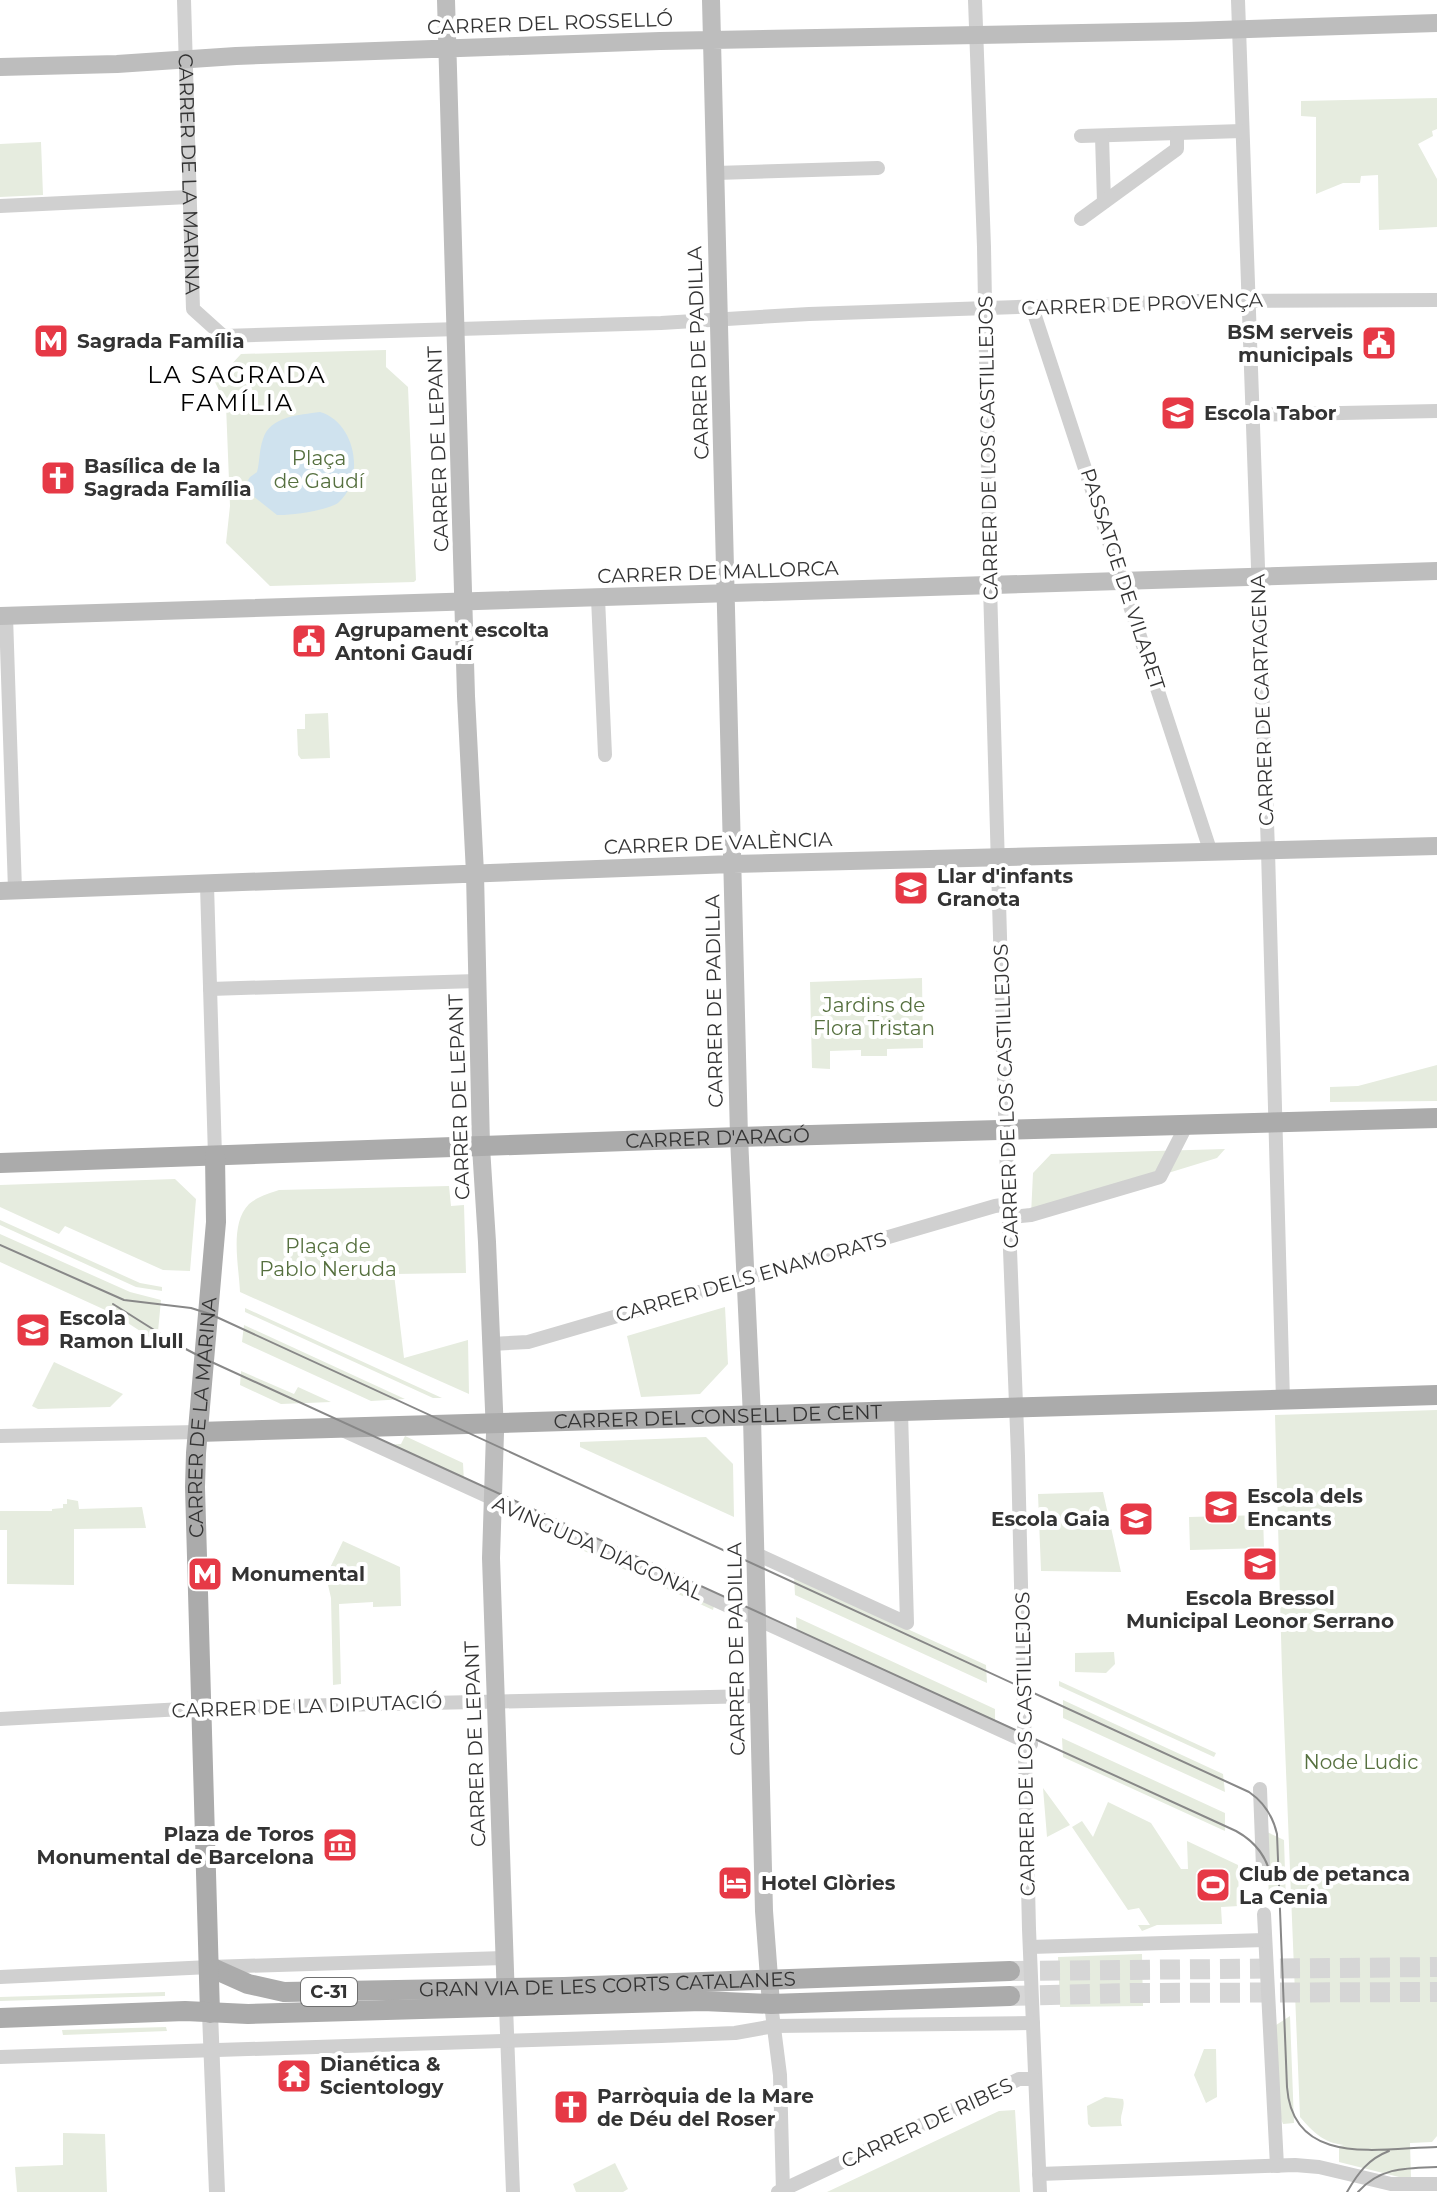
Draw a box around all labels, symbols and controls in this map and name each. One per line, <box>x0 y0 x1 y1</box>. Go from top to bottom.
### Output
street label: CARRER DEL ROSSELLÓ <box>426 7 674 39</box>
street label: CARRER DE LA MARINA <box>174 53 205 296</box>
street label: CARRER DE PADILLA <box>682 245 714 460</box>
street label: CARRER DE PROVENÇA <box>1021 288 1264 320</box>
street label: CARRER DE LOS CASTILLEJOS <box>973 295 1003 601</box>
place label: BSM serveis municipals <box>1227 320 1353 367</box>
metro station icon: Sagrada Família <box>32 322 70 360</box>
public building icon: BSM serveis municipals <box>1360 324 1398 362</box>
place label: Sagrada Família <box>77 329 244 353</box>
street label: CARRER DE LEPANT <box>422 345 454 552</box>
district label: LA SAGRADA FAMÍLIA <box>147 360 327 417</box>
school or university icon: Escola Tabor <box>1159 394 1197 432</box>
place label: Escola Tabor <box>1204 401 1337 425</box>
park label: Plaça de Gaudí <box>274 446 366 493</box>
place label: Basílica de la Sagrada Família <box>84 454 251 501</box>
church icon: Basílica de la Sagrada Família <box>39 459 77 497</box>
street label: PASSATGE DE VILARET <box>1076 465 1170 693</box>
street label: CARRER DE MALLORCA <box>597 556 840 588</box>
street label: CARRER DE CARTAGENA <box>1246 573 1278 826</box>
place label: Agrupament escolta Antoni Gaudí <box>334 618 549 665</box>
public building icon: Agrupament escolta Antoni Gaudí <box>290 622 328 660</box>
street label: CARRER DE VALÈNCIA <box>603 827 833 859</box>
place label: Llar d'infants Granota <box>937 864 1073 911</box>
school or university icon: Llar d'infants Granota <box>892 869 930 907</box>
street label: CARRER DE PADILLA <box>700 893 728 1108</box>
street label: CARRER DE LOS CASTILLEJOS <box>989 943 1023 1249</box>
street label: CARRER DE LEPANT <box>443 993 475 1200</box>
park label: Jardins de Flora Tristan <box>813 993 935 1040</box>
street label: CARRER D'ARAGÓ <box>625 1123 810 1153</box>
street label: CARRER DELS ENAMORATS <box>613 1227 889 1327</box>
park label: Plaça de Pablo Neruda <box>259 1234 397 1281</box>
street label: CARRER DE LA MARINA <box>183 1295 222 1538</box>
place label: Escola Ramon Llull <box>59 1306 183 1353</box>
school or university icon: Escola Ramon Llull <box>14 1311 52 1349</box>
street label: CARRER DEL CONSELL DE CENT <box>553 1400 883 1433</box>
place label: Escola dels Encants <box>1247 1484 1363 1531</box>
school or university icon: Escola dels Encants <box>1202 1488 1240 1526</box>
street label: AVINGUDA DIAGONAL <box>489 1491 707 1605</box>
school or university icon: Escola Gaia <box>1117 1500 1155 1538</box>
place label: Escola Gaia <box>991 1507 1110 1531</box>
street label: CARRER DE PADILLA <box>722 1541 750 1756</box>
school or university icon: Escola Bressol Municipal Leonor Serrano <box>1241 1545 1279 1583</box>
metro station icon: Monumental <box>186 1555 224 1593</box>
place label: Monumental <box>231 1562 365 1586</box>
place label: Escola Bressol Municipal Leonor Serrano <box>1126 1586 1394 1633</box>
street label: CARRER DE LOS CASTILLEJOS <box>1010 1591 1040 1897</box>
street label: CARRER DE LEPANT <box>459 1640 491 1847</box>
street label: CARRER DE LA DIPUTACIÓ <box>171 1689 443 1723</box>
park label: Node Ludic <box>1304 1750 1418 1774</box>
place label: Plaza de Toros Monumental de Barcelona <box>37 1822 314 1869</box>
museum icon: Plaza de Toros Monumental de Barcelona <box>321 1826 359 1864</box>
place label: Club de petanca La Cenia <box>1239 1862 1410 1909</box>
hotel icon: Hotel Glòries <box>716 1864 754 1902</box>
sports icon: Club de petanca La Cenia <box>1194 1866 1232 1904</box>
place label: Hotel Glòries <box>761 1871 896 1895</box>
street label: GRAN VIA DE LES CORTS CATALANES <box>419 1967 796 2002</box>
road number: C-31 <box>301 1978 357 2006</box>
place label: Dianética & Scientology <box>320 2052 445 2099</box>
temple icon: Dianética & Scientology <box>275 2057 313 2095</box>
street label: CARRER DE RIBES <box>837 2073 1017 2173</box>
place label: Parròquia de la Mare de Déu del Roser <box>597 2084 814 2131</box>
church icon: Parròquia de la Mare de Déu del Roser <box>552 2088 590 2126</box>

